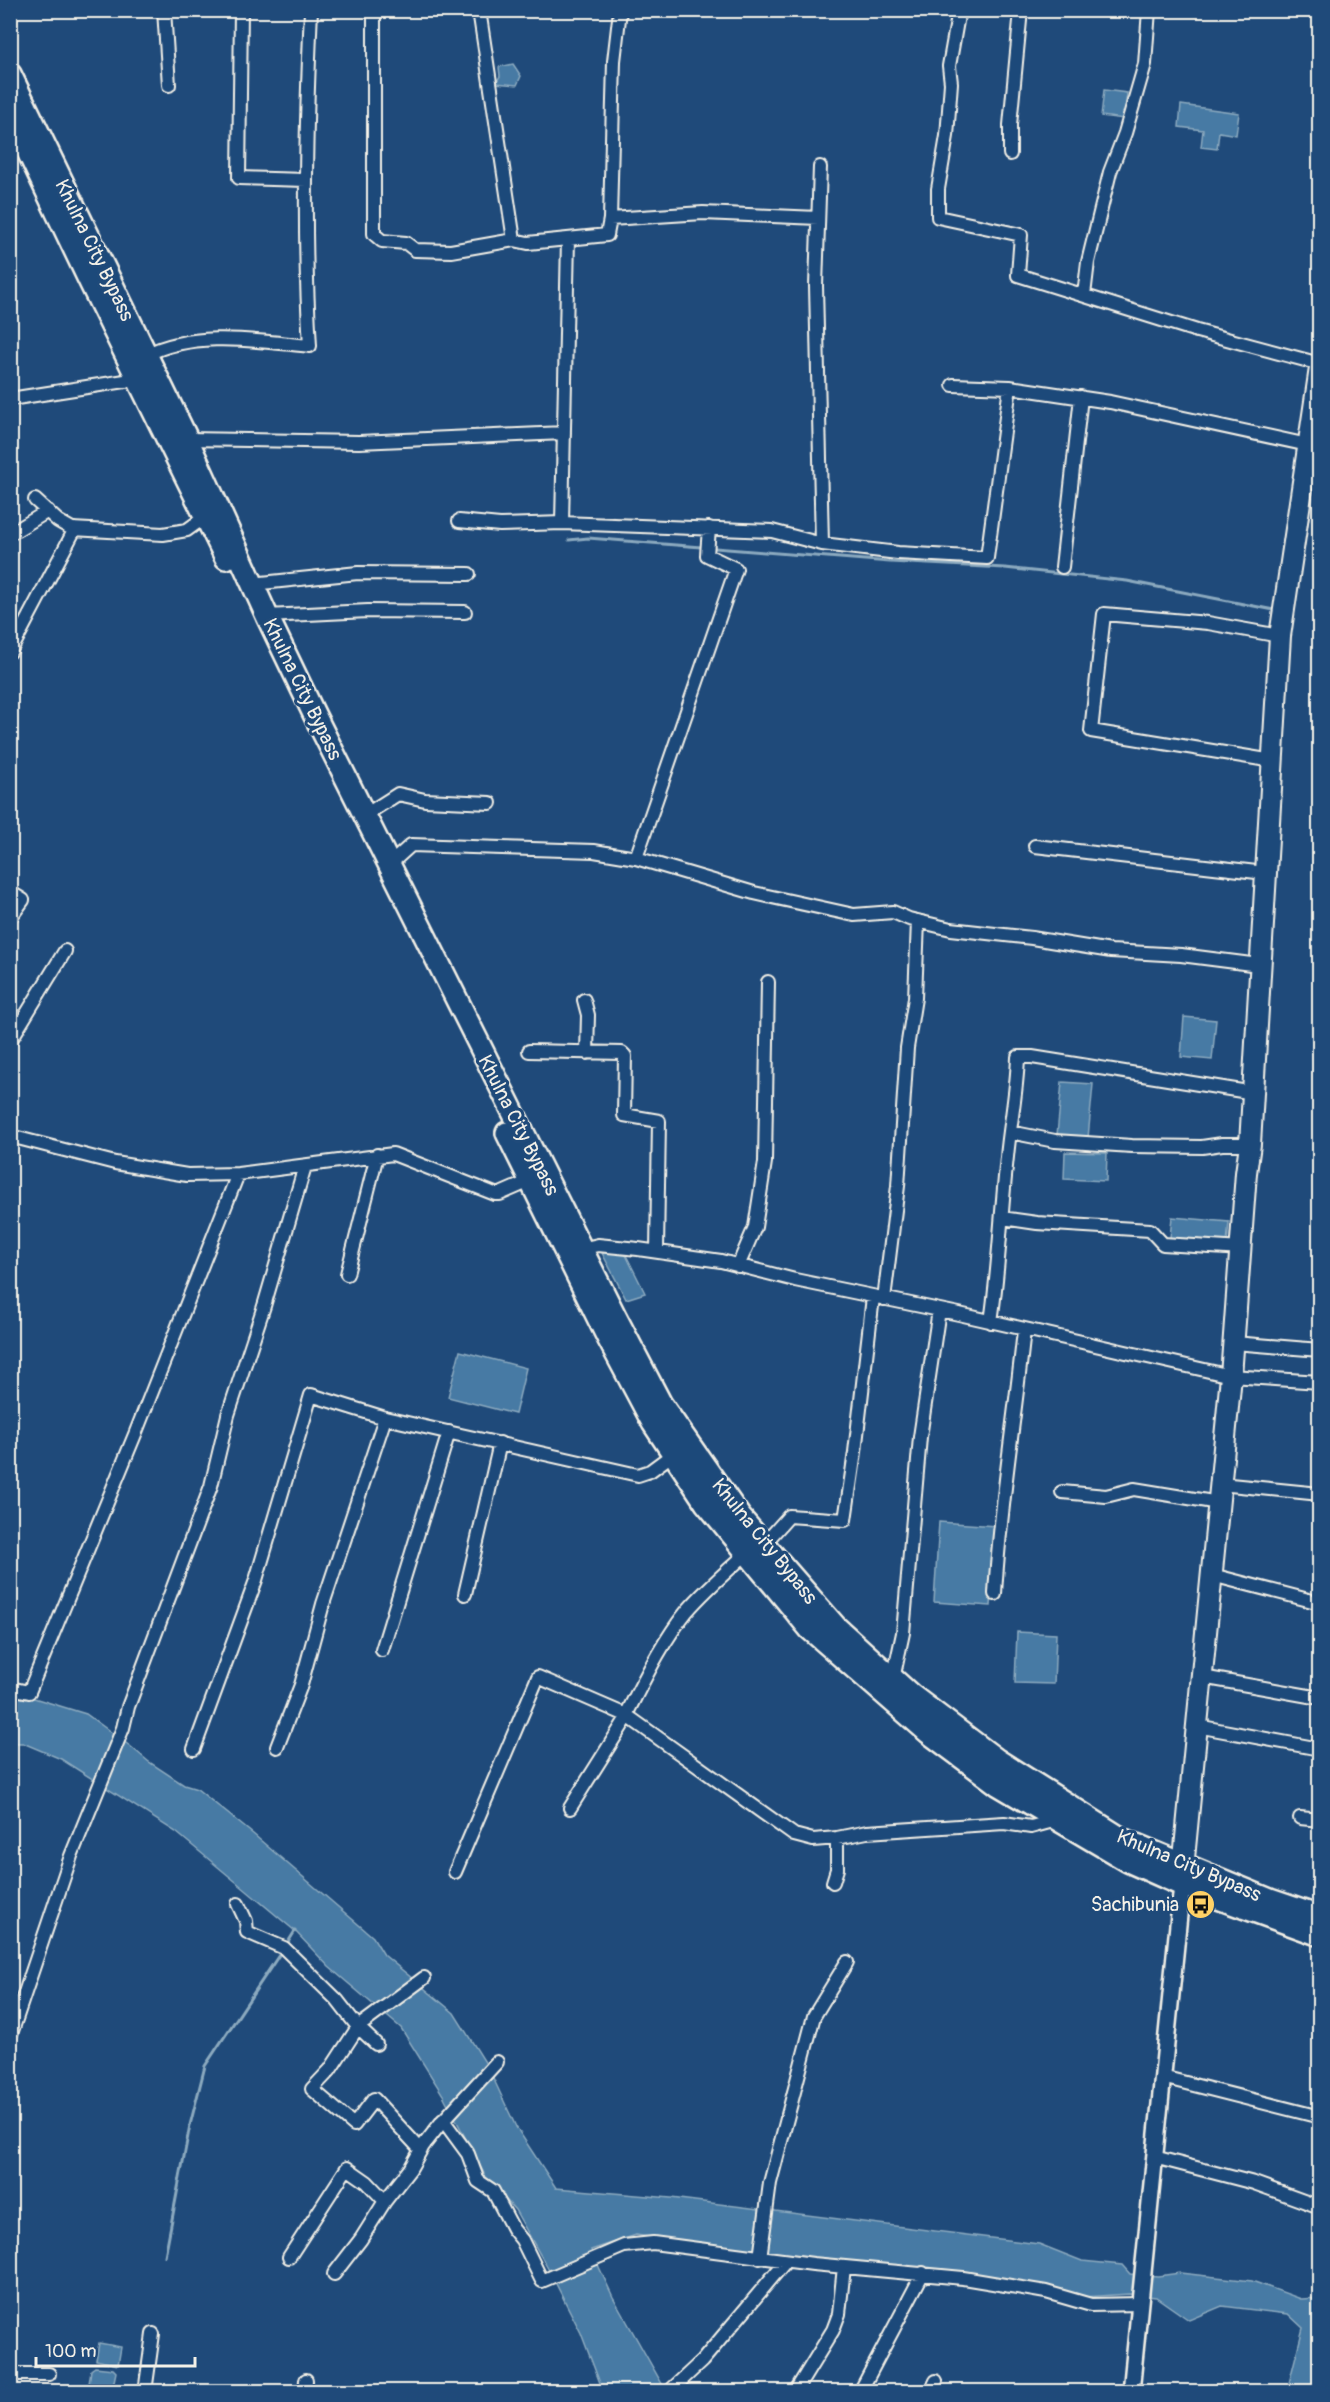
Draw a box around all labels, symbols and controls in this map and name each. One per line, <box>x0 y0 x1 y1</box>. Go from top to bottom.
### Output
street label: Khulna City Bypass <box>49 175 140 325</box>
street label: Khulna City Bypass <box>257 614 348 764</box>
street label: Khulna City Bypass <box>472 1051 565 1200</box>
street label: Khulna City Bypass <box>706 1473 823 1609</box>
street label: Khulna City Bypass <box>1113 1824 1265 1907</box>
bus stop icon: Sachibunia <box>1184 1888 1216 1920</box>
place label: Sachibunia <box>1091 1892 1179 1917</box>
scale bar <box>36 2330 195 2368</box>
text: 100 m <box>45 2340 97 2363</box>

